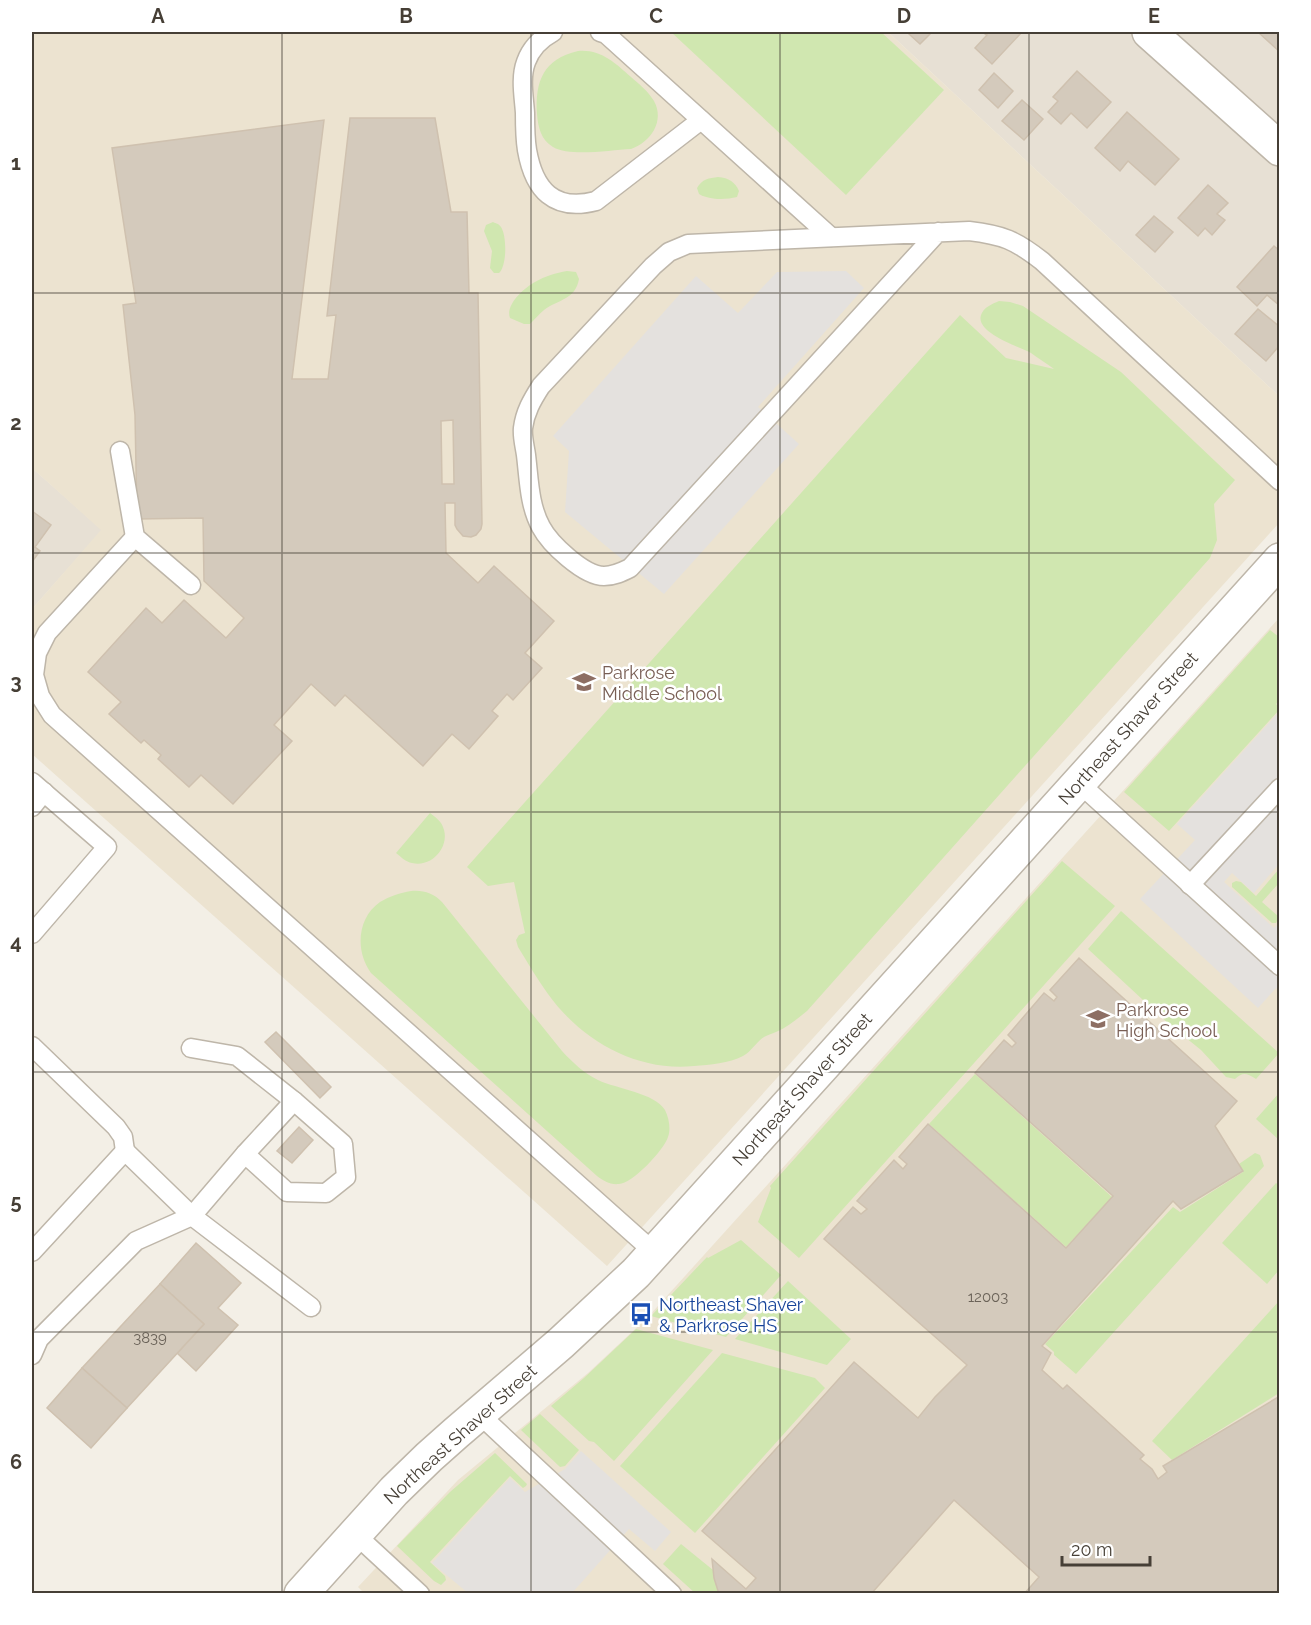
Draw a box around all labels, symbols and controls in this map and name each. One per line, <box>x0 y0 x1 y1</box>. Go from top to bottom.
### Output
text: A <box>151 4 165 28</box>
text: B <box>399 4 413 28</box>
text: C <box>649 4 663 28</box>
text: D <box>897 4 911 28</box>
text: E <box>1148 4 1160 28</box>
text: 1 <box>11 151 21 175</box>
text: 2 <box>10 411 22 435</box>
street label: Northeast Shaver Street <box>1054 647 1202 809</box>
place label: Parkrose Middle School <box>602 662 722 704</box>
school or university icon: Parkrose Middle School <box>571 669 597 695</box>
text: 3 <box>10 670 22 694</box>
text: 4 <box>10 930 22 954</box>
place label: Parkrose High School <box>1116 999 1217 1041</box>
school or university icon: Parkrose High School <box>1085 1006 1111 1032</box>
street label: Northeast Shaver Street <box>728 1008 876 1170</box>
text: 5 <box>10 1190 22 1214</box>
house number: 12003 <box>968 1288 1008 1306</box>
place label: Northeast Shaver & Parkrose HS <box>659 1294 804 1336</box>
bus stop icon: Northeast Shaver & Parkrose HS <box>628 1301 654 1327</box>
house number: 3839 <box>133 1329 167 1347</box>
street label: Northeast Shaver Street <box>379 1360 541 1508</box>
text: 6 <box>10 1450 22 1474</box>
scale bar <box>1062 1529 1150 1567</box>
text: 20 m <box>1071 1539 1113 1560</box>

